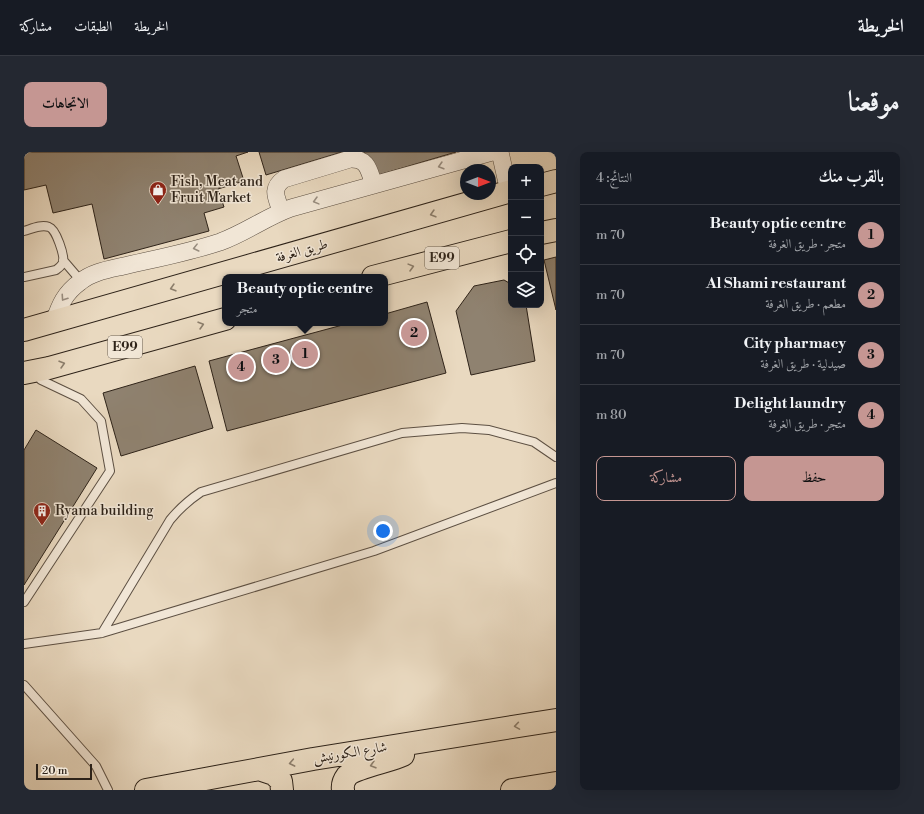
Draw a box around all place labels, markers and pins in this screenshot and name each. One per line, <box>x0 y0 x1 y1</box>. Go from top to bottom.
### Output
place label: Fish, Meat and Fruit Market <box>171 173 263 207</box>
shop icon: Fish, Meat and Fruit Market <box>148 180 168 205</box>
pin: 2 <box>401 318 427 348</box>
pin: 1 <box>292 339 318 369</box>
pin: 3 <box>263 345 289 375</box>
pin: 4 <box>228 352 254 382</box>
building icon: Ryama building <box>32 501 52 526</box>
place label: Ryama building <box>55 502 154 520</box>

